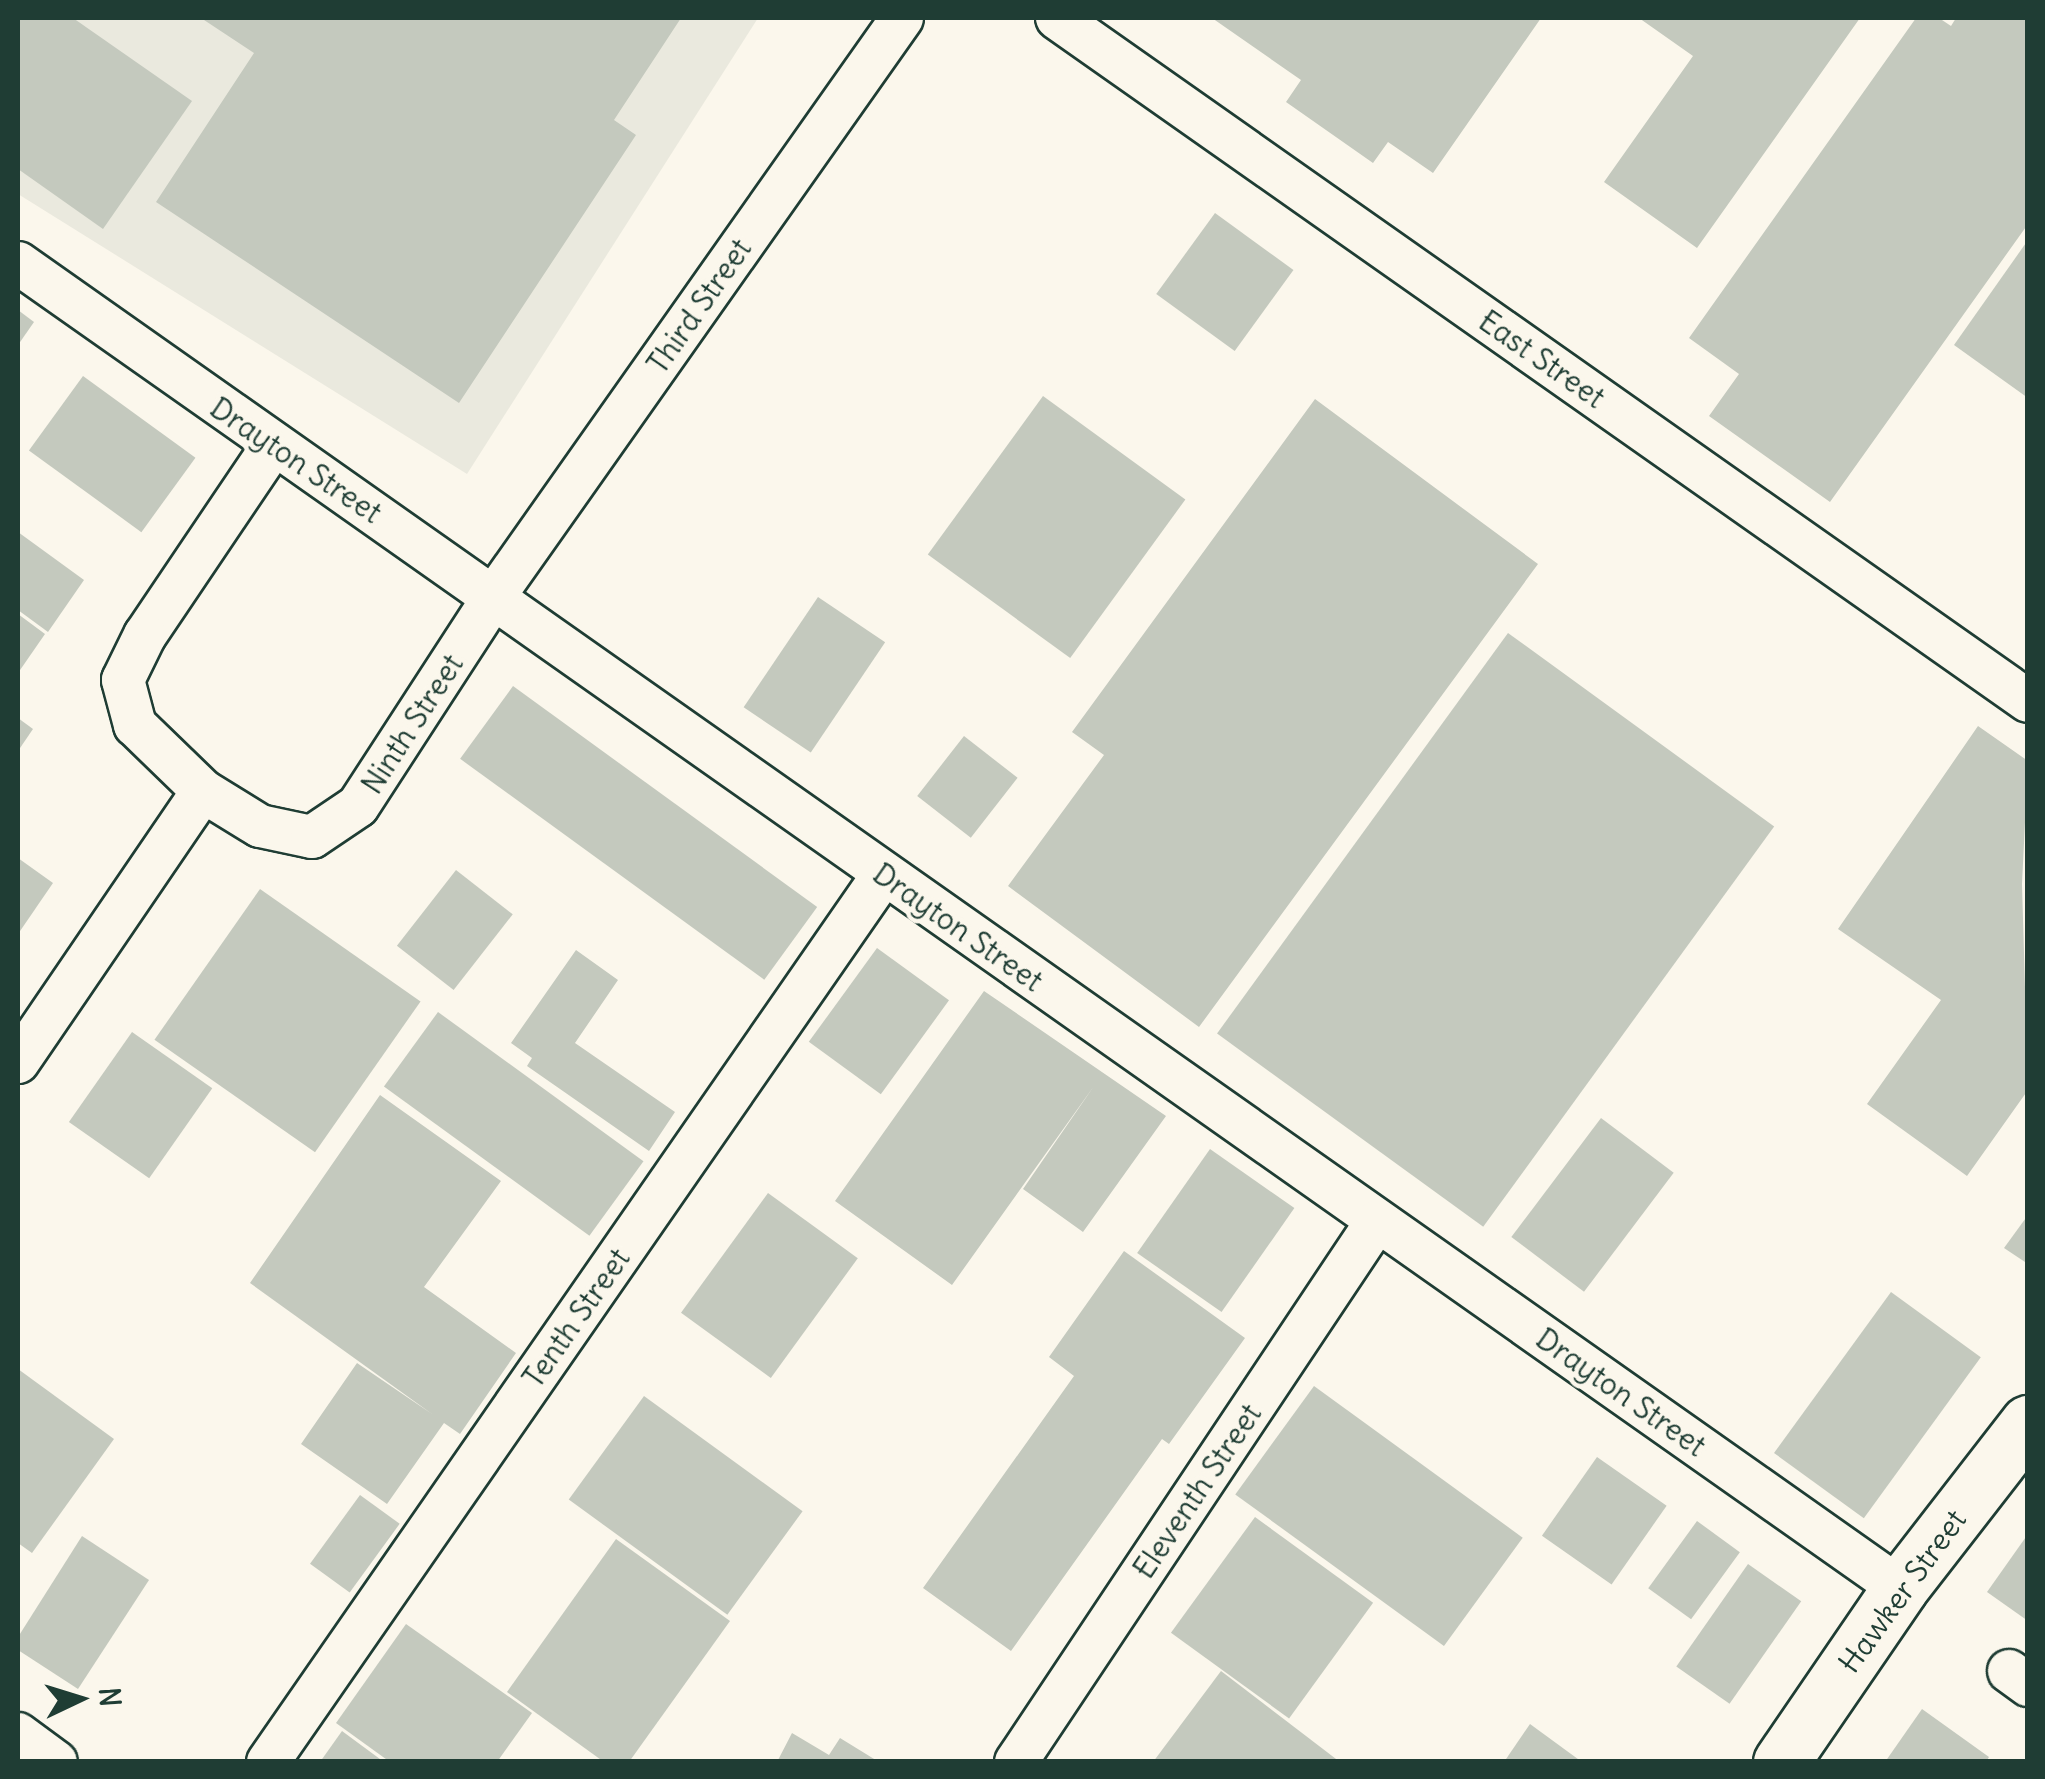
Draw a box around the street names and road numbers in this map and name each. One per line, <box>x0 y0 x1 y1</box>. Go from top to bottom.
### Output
street label: Third Street <box>639 232 759 380</box>
street label: East Street <box>1472 303 1612 415</box>
street label: Drayton Street <box>204 390 388 530</box>
street label: Ninth Street <box>354 648 470 800</box>
street label: Drayton Street <box>866 855 1050 999</box>
street label: Tenth Street <box>515 1242 637 1394</box>
street label: Drayton Street <box>1529 1320 1713 1464</box>
street label: Eleventh Street <box>1125 1397 1269 1585</box>
street label: Hawker Street <box>1831 1502 1973 1680</box>

